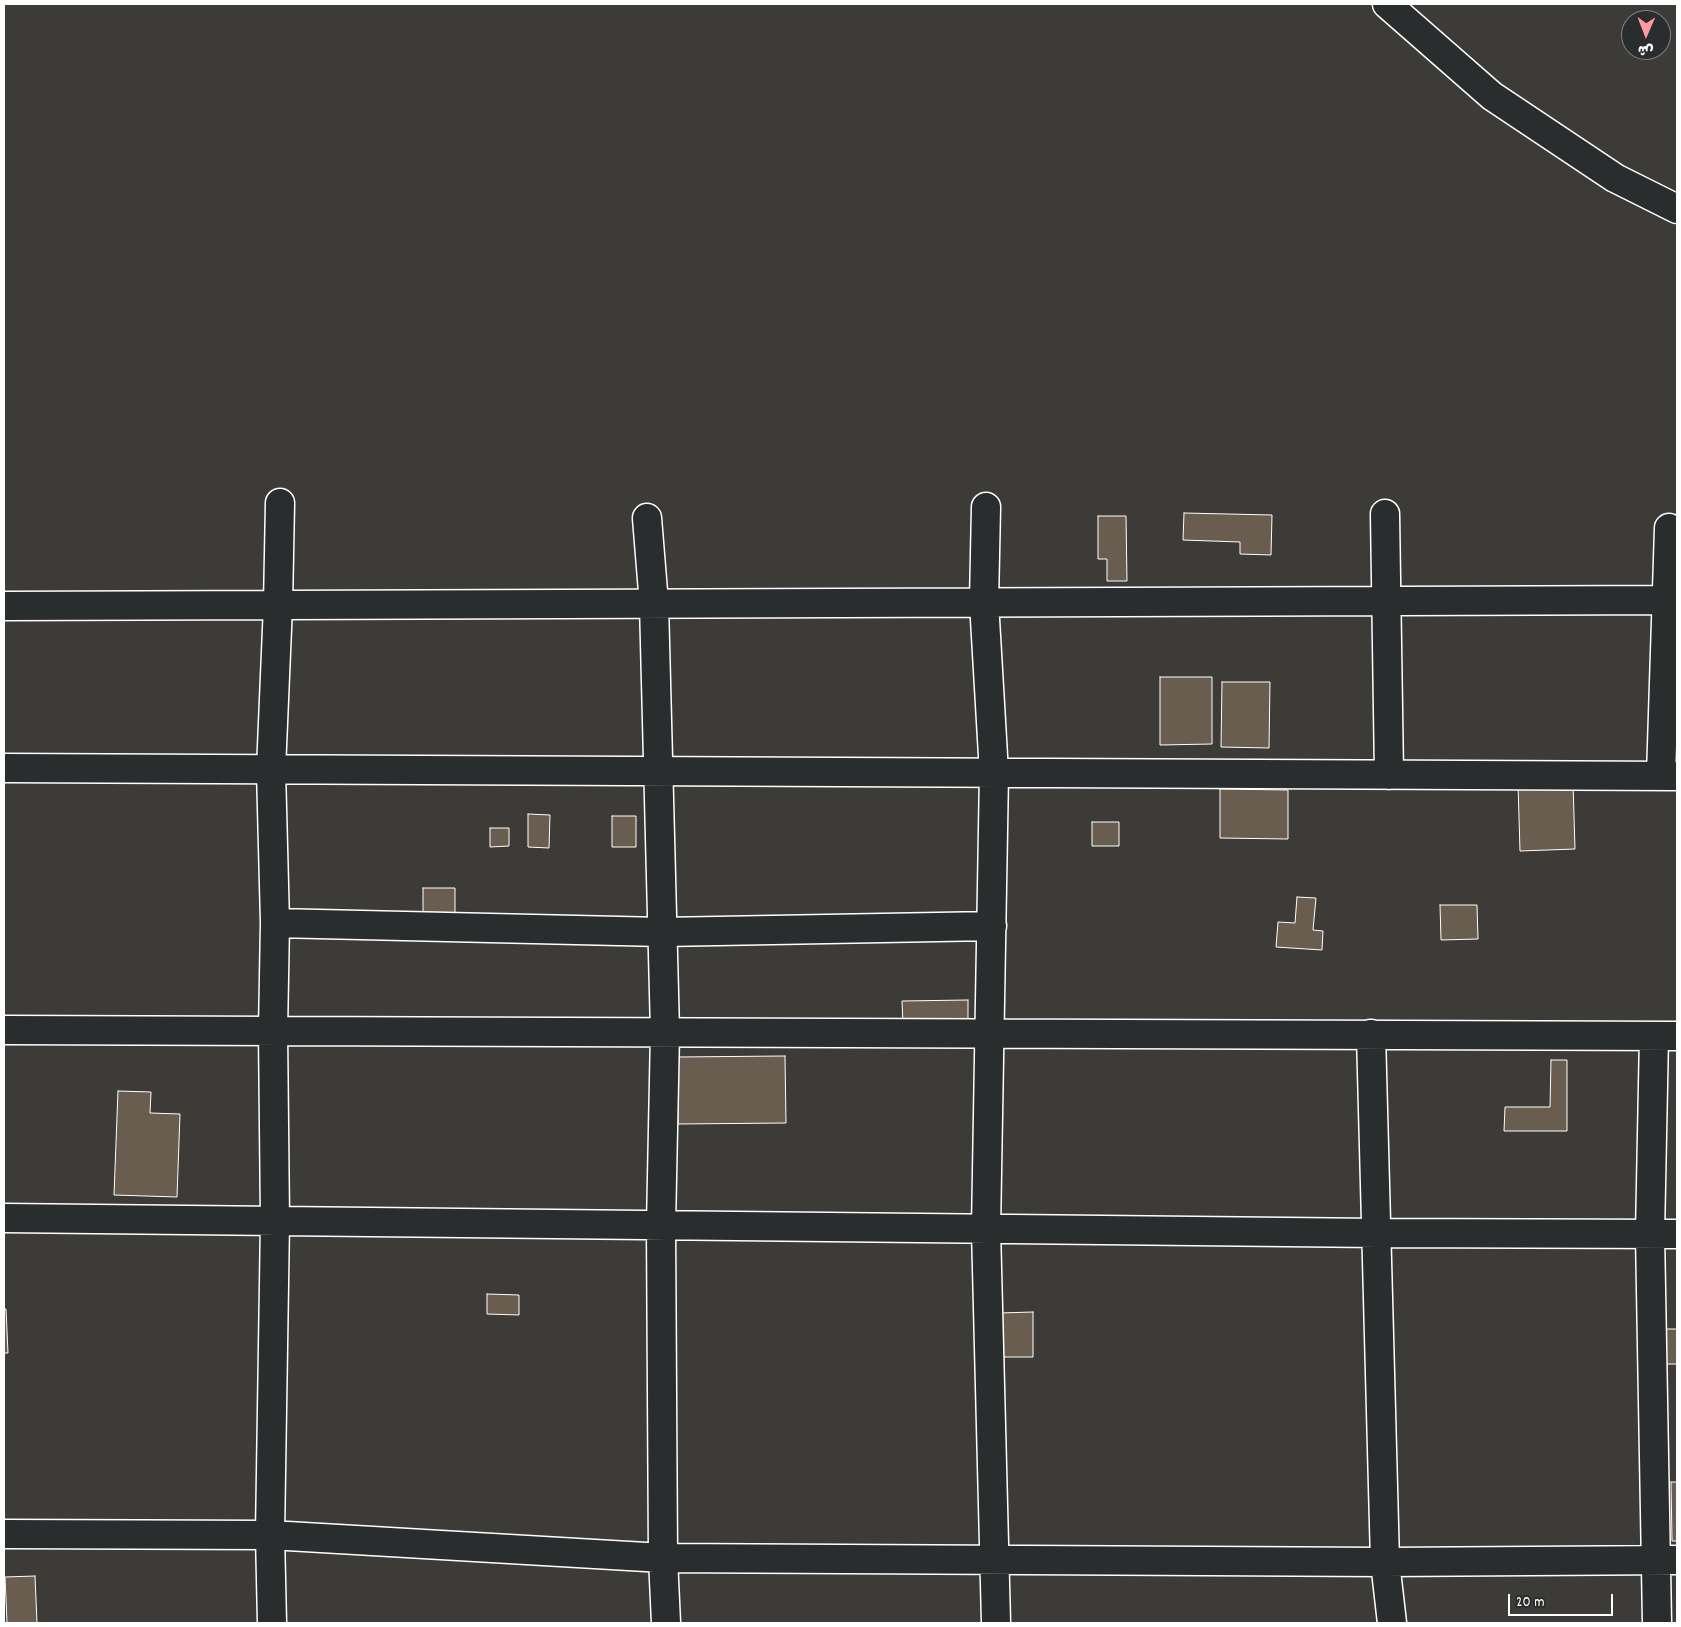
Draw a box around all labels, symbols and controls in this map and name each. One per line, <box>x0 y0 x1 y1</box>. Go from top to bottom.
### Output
north arrow <box>1621 10 1671 60</box>
text: ش <box>1638 39 1654 59</box>
scale bar <box>1511 1584 1616 1616</box>
text: 20 m <box>1516 1592 1544 1614</box>

